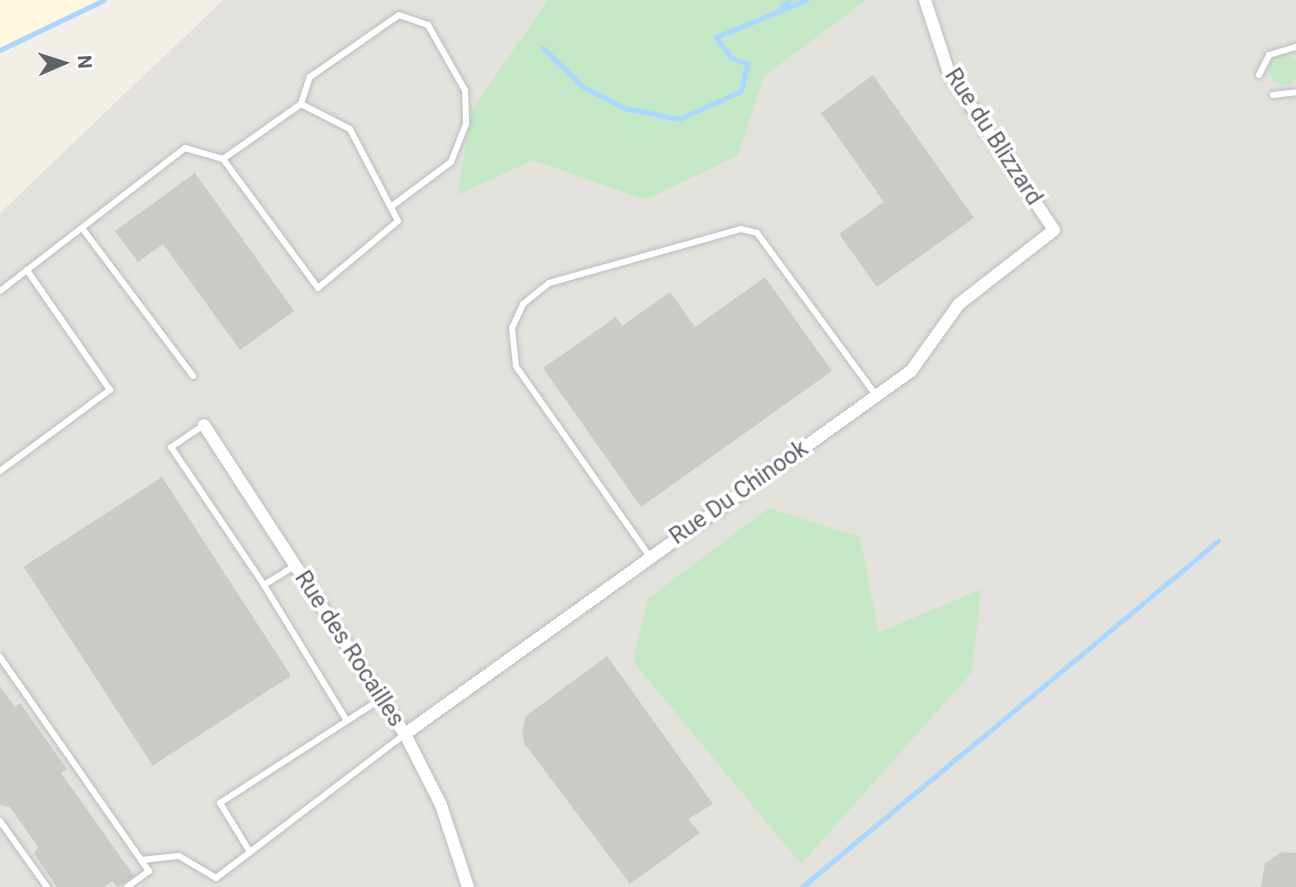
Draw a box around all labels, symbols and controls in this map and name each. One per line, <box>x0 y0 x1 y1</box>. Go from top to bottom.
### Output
north arrow <box>28 28 98 98</box>
text: N <box>73 55 96 69</box>
street label: Rue du Blizzard <box>939 63 1047 211</box>
street label: Rue Du Chinook <box>665 435 813 551</box>
street label: Rue des Rocailles <box>288 566 410 732</box>

